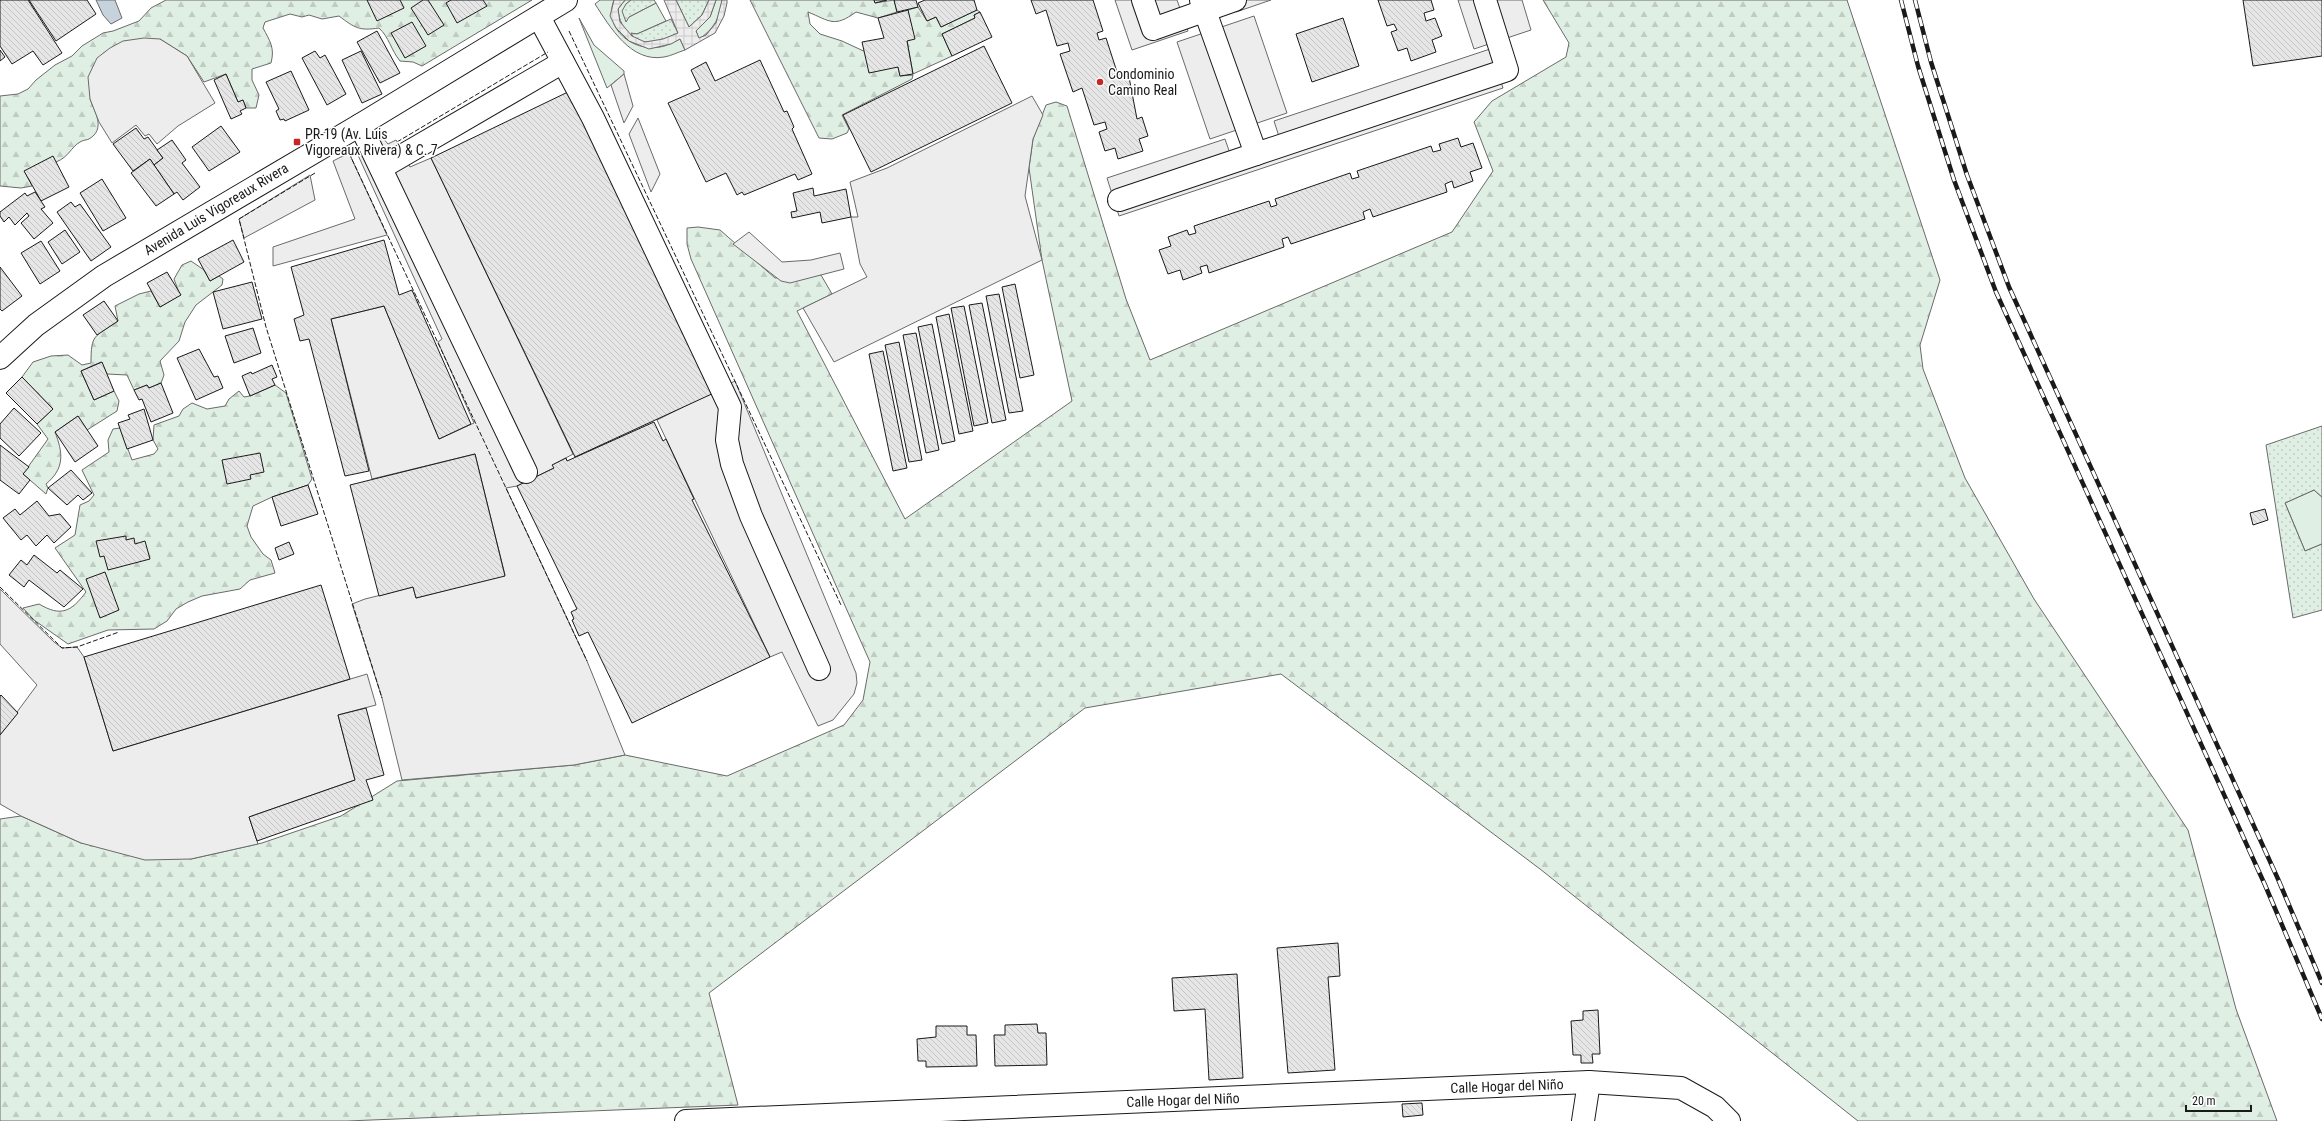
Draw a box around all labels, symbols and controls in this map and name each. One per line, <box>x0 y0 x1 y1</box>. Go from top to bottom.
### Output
place label: Condominio Camino Real <box>1108 66 1177 98</box>
marker: Condominio Camino Real <box>1095 77 1105 87</box>
place label: PR-19 (Av. Luis Vigoreaux Rivera) & C. 7 <box>305 126 438 159</box>
marker: PR-19 (Av. Luis Vigoreaux Rivera) & C. 7 <box>292 137 302 147</box>
street label: Avenida Luis Vigoreaux Rivera <box>141 160 291 258</box>
street label: Calle Hogar del Niño <box>1450 1076 1564 1096</box>
scale bar <box>2186 1087 2251 1113</box>
street label: Calle Hogar del Niño <box>1126 1090 1240 1110</box>
text: 20 m <box>2192 1094 2216 1108</box>

